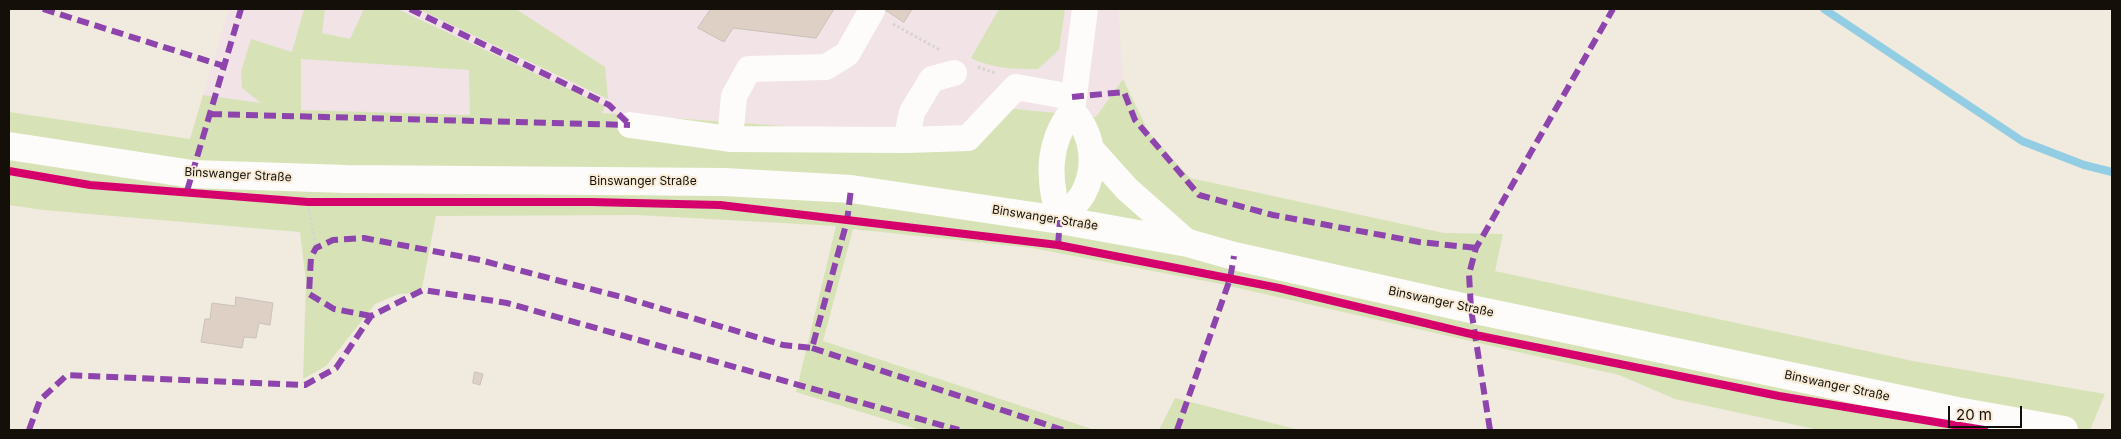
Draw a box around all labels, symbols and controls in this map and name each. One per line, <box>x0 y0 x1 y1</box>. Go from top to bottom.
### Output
street label: Binswanger Straße <box>184 165 292 185</box>
street label: Binswanger Straße <box>589 174 697 188</box>
street label: Binswanger Straße <box>991 202 1099 234</box>
street label: Binswanger Straße <box>1387 284 1495 320</box>
street label: Binswanger Straße <box>1783 368 1891 404</box>
scale bar <box>1951 396 2025 428</box>
text: 20 m <box>1956 405 1992 424</box>

